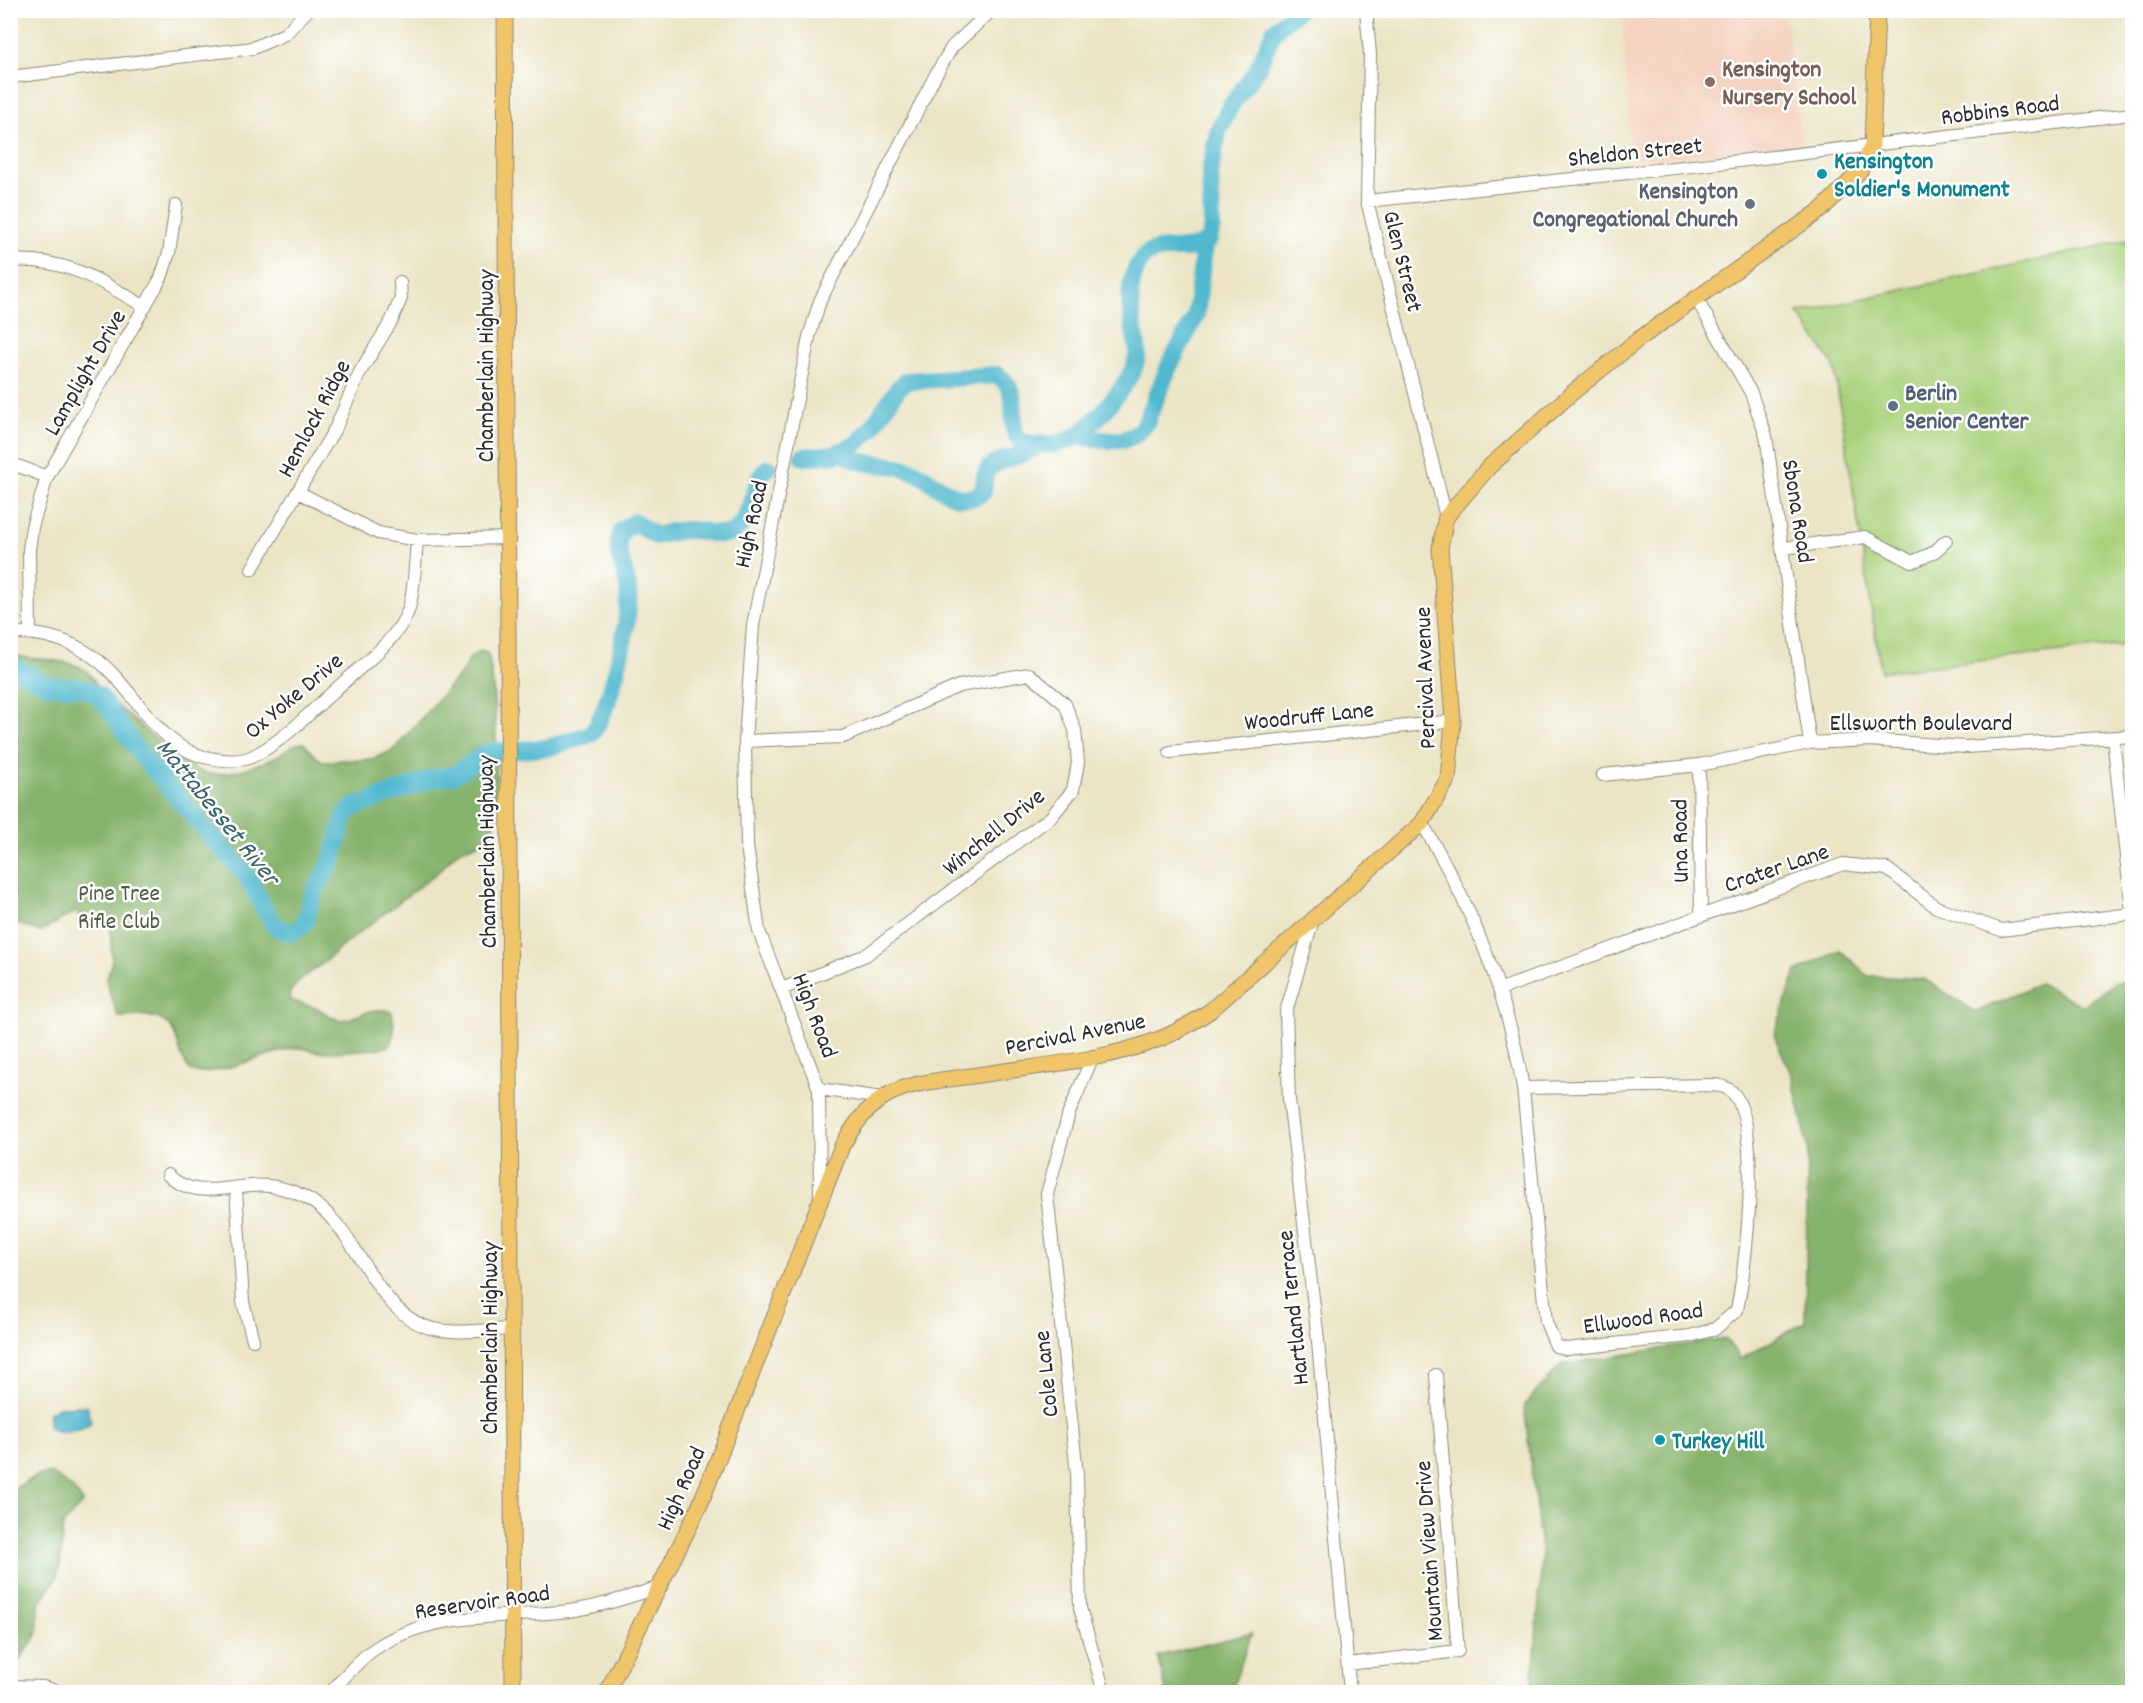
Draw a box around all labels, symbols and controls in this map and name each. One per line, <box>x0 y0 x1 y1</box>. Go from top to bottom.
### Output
place label: Kensington Nursery School <box>1722 54 1856 116</box>
marker: Kensington Nursery School <box>1703 75 1717 89</box>
street label: Robbins Road <box>1939 88 2062 136</box>
street label: Sheldon Street <box>1567 130 1704 178</box>
place label: Kensington Soldier's Monument <box>1834 146 2010 208</box>
marker: Kensington Soldier's Monument <box>1815 167 1829 181</box>
place label: Kensington Congregational Church <box>1532 176 1738 238</box>
marker: Kensington Congregational Church <box>1743 197 1757 211</box>
street label: Glen Street <box>1372 207 1430 316</box>
street label: Chamberlain Highway <box>471 268 505 463</box>
street label: Lamplight Drive <box>37 304 137 443</box>
street label: Hemlock Ridge <box>270 354 361 484</box>
place label: Berlin Senior Center <box>1905 378 2030 440</box>
marker: Berlin Senior Center <box>1886 399 1900 413</box>
street label: Sbona Road <box>1771 457 1821 566</box>
street label: High Road <box>727 478 779 571</box>
street label: Percival Avenue <box>1408 606 1446 750</box>
street label: Ox Yoke Drive <box>238 646 352 749</box>
street label: Woodruff Lane <box>1243 694 1376 742</box>
street label: Ellsworth Boulevard <box>1830 708 2012 742</box>
water label: Mattabesset River <box>145 732 289 897</box>
street label: Chamberlain Highway <box>470 754 508 949</box>
street label: Winchell Drive <box>936 781 1054 885</box>
street label: Una Road <box>1664 799 1700 883</box>
street label: Crater Lane <box>1720 836 1834 904</box>
park label: Pine Tree Rifle Club <box>78 878 160 940</box>
street label: High Road <box>781 969 845 1064</box>
street label: Percival Avenue <box>1002 1006 1149 1066</box>
street label: Hartland Terrace <box>1270 1229 1320 1387</box>
street label: Chamberlain Highway <box>475 1240 509 1435</box>
street label: Ellwood Road <box>1581 1295 1706 1345</box>
street label: Cole Lane <box>1027 1329 1069 1419</box>
place label: Turkey Hill <box>1672 1426 1765 1460</box>
marker: Turkey Hill <box>1653 1433 1667 1447</box>
street label: High Road <box>649 1442 716 1537</box>
street label: Mountain View Drive <box>1408 1459 1454 1642</box>
street label: Reservoir Road <box>413 1578 552 1630</box>

